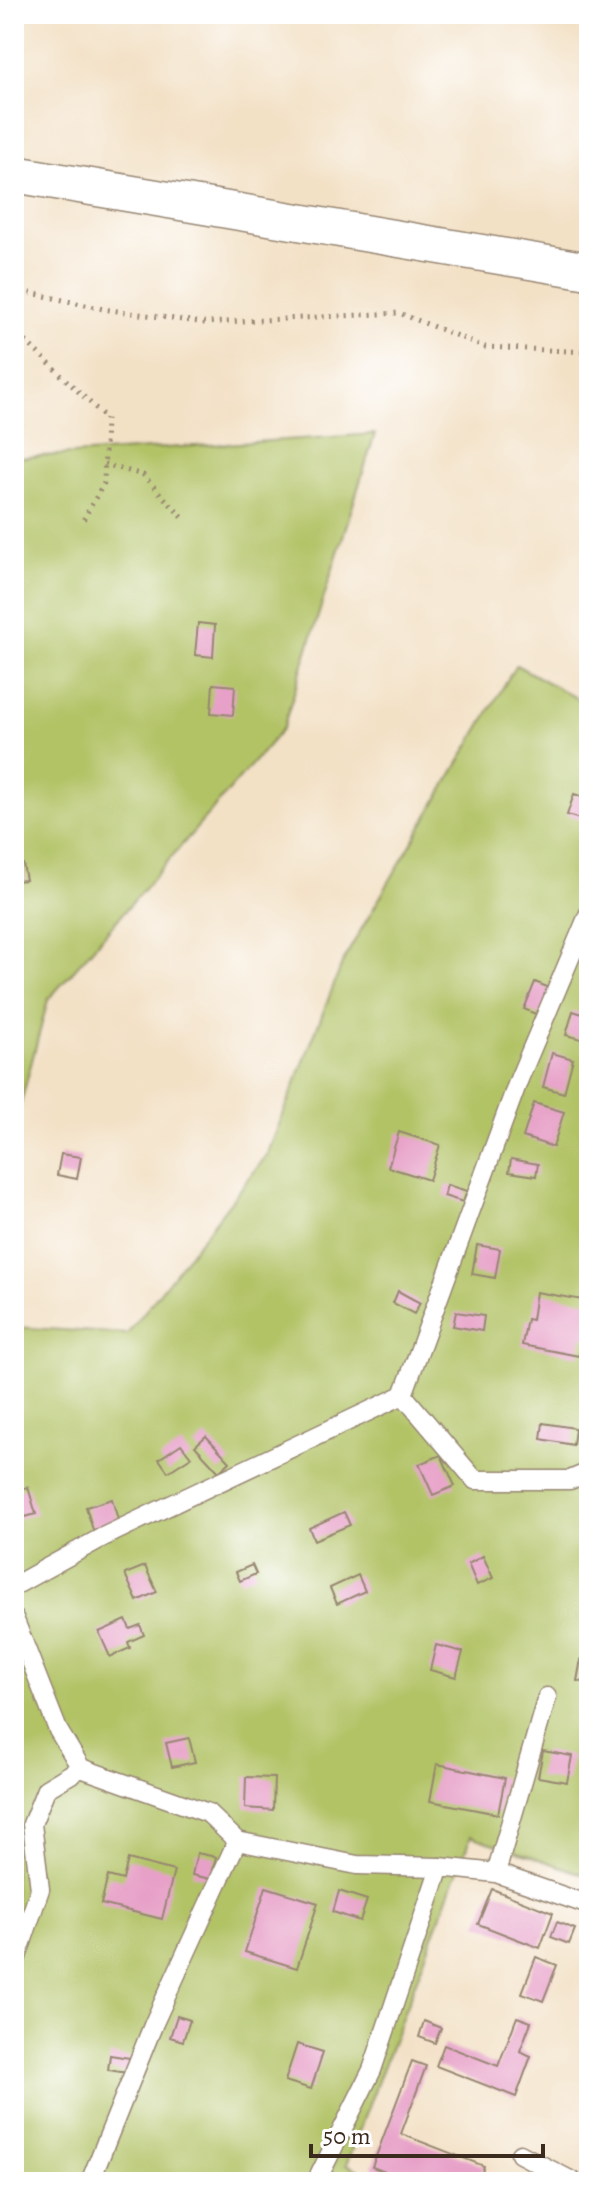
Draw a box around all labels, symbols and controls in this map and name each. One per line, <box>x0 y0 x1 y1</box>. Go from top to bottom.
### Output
scale bar <box>311 2108 543 2158</box>
text: 50 m <box>323 2120 371 2152</box>

